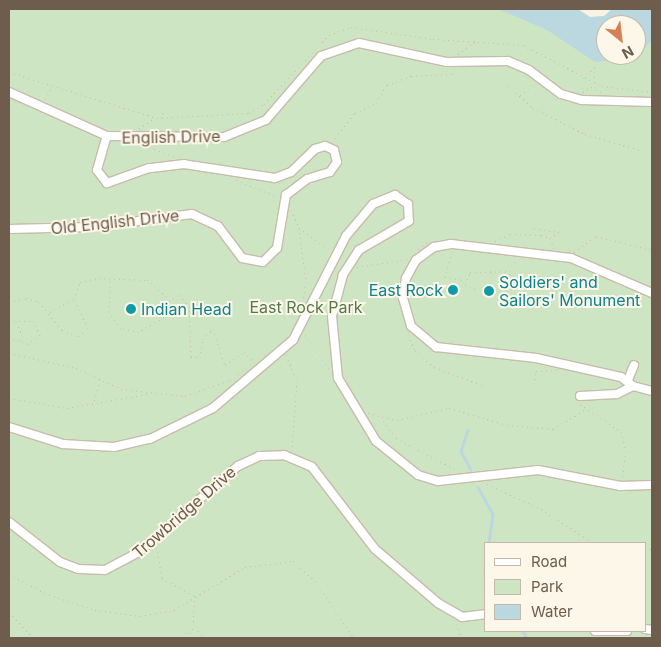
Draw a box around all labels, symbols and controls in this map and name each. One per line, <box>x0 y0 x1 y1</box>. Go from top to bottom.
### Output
north arrow <box>596 15 646 65</box>
text: N <box>619 43 637 63</box>
street label: English Drive <box>121 127 221 147</box>
street label: Old English Drive <box>50 206 180 238</box>
place label: Soldiers' and Sailors' Monument <box>499 272 640 310</box>
place label: East Rock <box>369 280 443 300</box>
marker: East Rock <box>447 284 459 296</box>
marker: Soldiers' and Sailors' Monument <box>483 285 495 297</box>
park label: East Rock Park <box>249 297 363 317</box>
place label: Indian Head <box>141 299 232 319</box>
marker: Indian Head <box>125 303 137 315</box>
street label: Trowbridge Drive <box>128 462 240 562</box>
legend <box>483 542 646 632</box>
text: Road <box>531 552 567 571</box>
text: Park <box>531 577 563 596</box>
text: Water <box>531 602 573 621</box>

